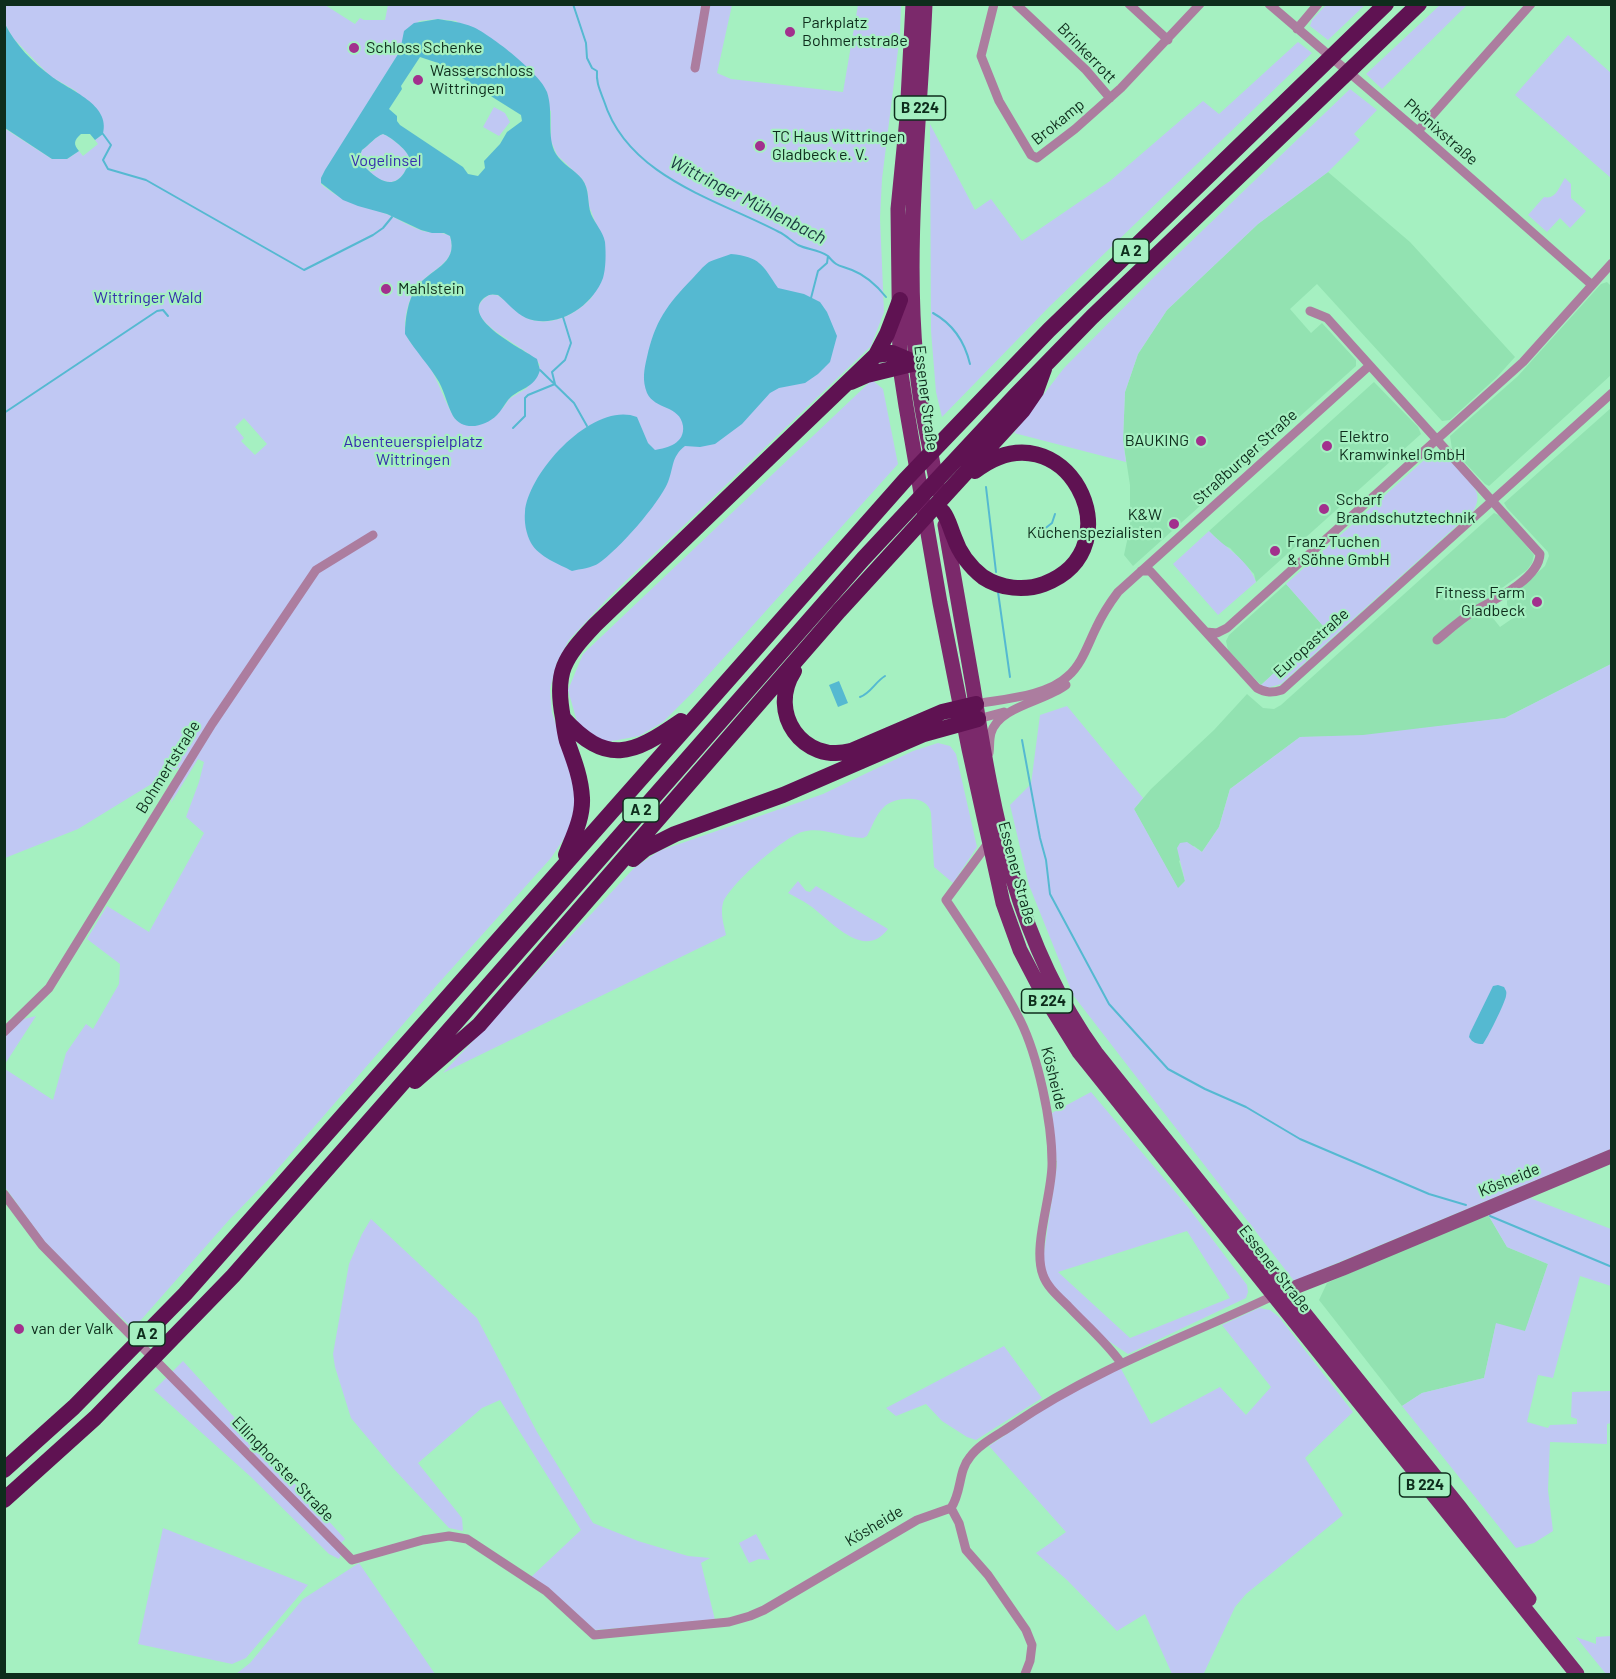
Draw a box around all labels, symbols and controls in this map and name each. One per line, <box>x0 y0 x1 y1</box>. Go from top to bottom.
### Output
place label: Parkplatz Bohmertstraße <box>802 13 908 51</box>
street label: Brinkerrott <box>1053 19 1121 87</box>
marker: Parkplatz Bohmertstraße <box>783 25 797 39</box>
place label: Schloss Schenke <box>366 38 483 58</box>
marker: Schloss Schenke <box>347 41 361 55</box>
place label: Wasserschloss Wittringen <box>430 61 533 99</box>
marker: Wasserschloss Wittringen <box>411 73 425 87</box>
street label: Brokamp <box>1028 95 1088 149</box>
street label: Phönixstraße <box>1400 95 1482 169</box>
road number: B 224 <box>894 96 946 120</box>
place label: TC Haus Wittringen Gladbeck e. V. <box>772 127 905 165</box>
marker: TC Haus Wittringen Gladbeck e. V. <box>753 139 767 153</box>
park label: Vogelinsel <box>351 151 421 171</box>
water label: Wittringer Mühlenbach <box>666 151 830 249</box>
road number: A 2 <box>1113 239 1149 263</box>
place label: Mahlstein <box>398 279 464 299</box>
marker: Mahlstein <box>379 282 393 296</box>
park label: Wittringer Wald <box>94 288 202 308</box>
street label: Essener Straße <box>910 344 942 452</box>
street label: Straßburger Straße <box>1189 405 1301 509</box>
place label: Elektro Kramwinkel GmbH <box>1339 427 1465 465</box>
place label: BAUKING <box>1125 431 1189 451</box>
park label: Abenteuerspielplatz Wittringen <box>344 432 482 470</box>
marker: BAUKING <box>1194 434 1208 448</box>
marker: Elektro Kramwinkel GmbH <box>1320 439 1334 453</box>
place label: Scharf Brandschutztechnik <box>1336 490 1475 528</box>
marker: Scharf Brandschutztechnik <box>1317 502 1331 516</box>
place label: K&W Küchenspezialisten <box>1027 505 1162 543</box>
marker: K&W Küchenspezialisten <box>1167 517 1181 531</box>
place label: Franz Tuchen & Söhne GmbH <box>1287 532 1390 570</box>
marker: Franz Tuchen & Söhne GmbH <box>1268 544 1282 558</box>
place label: Fitness Farm Gladbeck <box>1435 583 1525 621</box>
marker: Fitness Farm Gladbeck <box>1530 595 1544 609</box>
street label: Europastraße <box>1269 604 1353 682</box>
street label: Bohmertstraße <box>132 717 204 817</box>
road number: A 2 <box>623 798 659 822</box>
street label: Essener Straße <box>994 819 1040 927</box>
road number: B 224 <box>1022 989 1072 1013</box>
street label: Kösheide <box>1037 1045 1071 1111</box>
street label: Kösheide <box>1476 1159 1542 1201</box>
street label: Essener Straße <box>1235 1221 1315 1317</box>
place label: van der Valk <box>31 1319 113 1339</box>
marker: van der Valk <box>12 1322 26 1336</box>
road number: A 2 <box>129 1322 165 1346</box>
street label: Ellinghorster Straße <box>228 1412 338 1526</box>
road number: B 224 <box>1400 1473 1450 1497</box>
street label: Kösheide <box>842 1501 906 1551</box>

